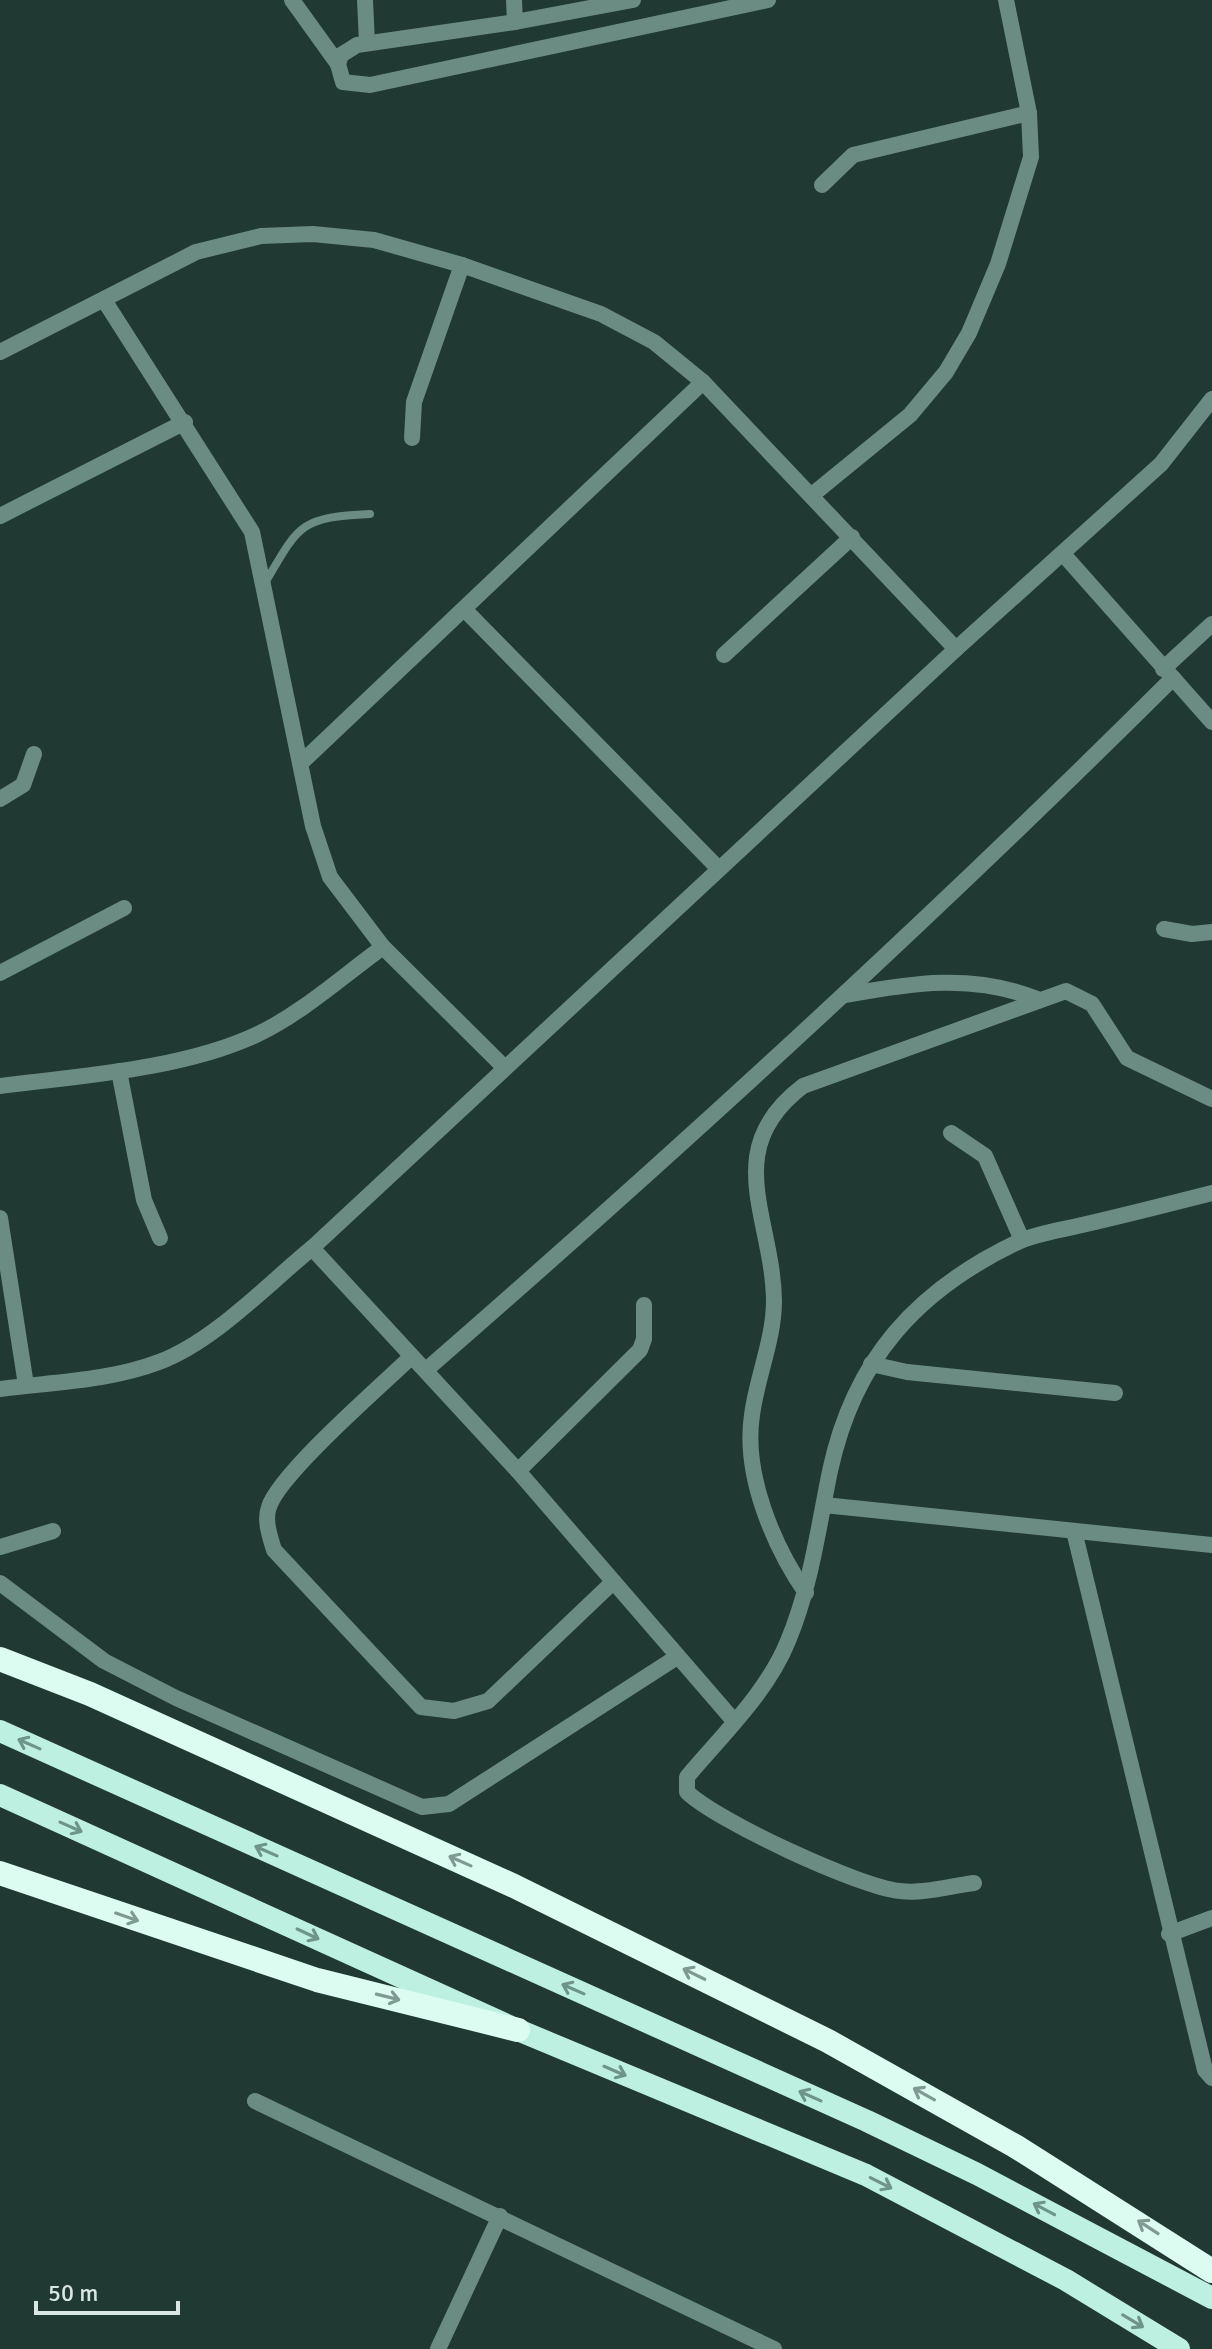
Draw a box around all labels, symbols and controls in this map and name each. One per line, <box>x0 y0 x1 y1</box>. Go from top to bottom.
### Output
one-way arrow <box>17 1736 42 1751</box>
one-way arrow <box>58 1821 83 1836</box>
one-way arrow <box>254 1843 278 1858</box>
one-way arrow <box>448 1853 472 1868</box>
one-way arrow <box>114 1910 139 1925</box>
one-way arrow <box>296 1927 320 1942</box>
one-way arrow <box>682 1966 706 1981</box>
one-way arrow <box>561 1981 586 1996</box>
one-way arrow <box>374 1991 400 2006</box>
one-way arrow <box>602 2064 627 2079</box>
one-way arrow <box>913 2086 936 2102</box>
one-way arrow <box>798 2087 823 2102</box>
one-way arrow <box>868 2175 892 2191</box>
one-way arrow <box>1032 2201 1056 2217</box>
one-way arrow <box>1137 2219 1159 2236</box>
scale bar <box>36 2265 178 2315</box>
text: 50 m <box>48 2278 98 2308</box>
one-way arrow <box>1121 2313 1144 2329</box>

